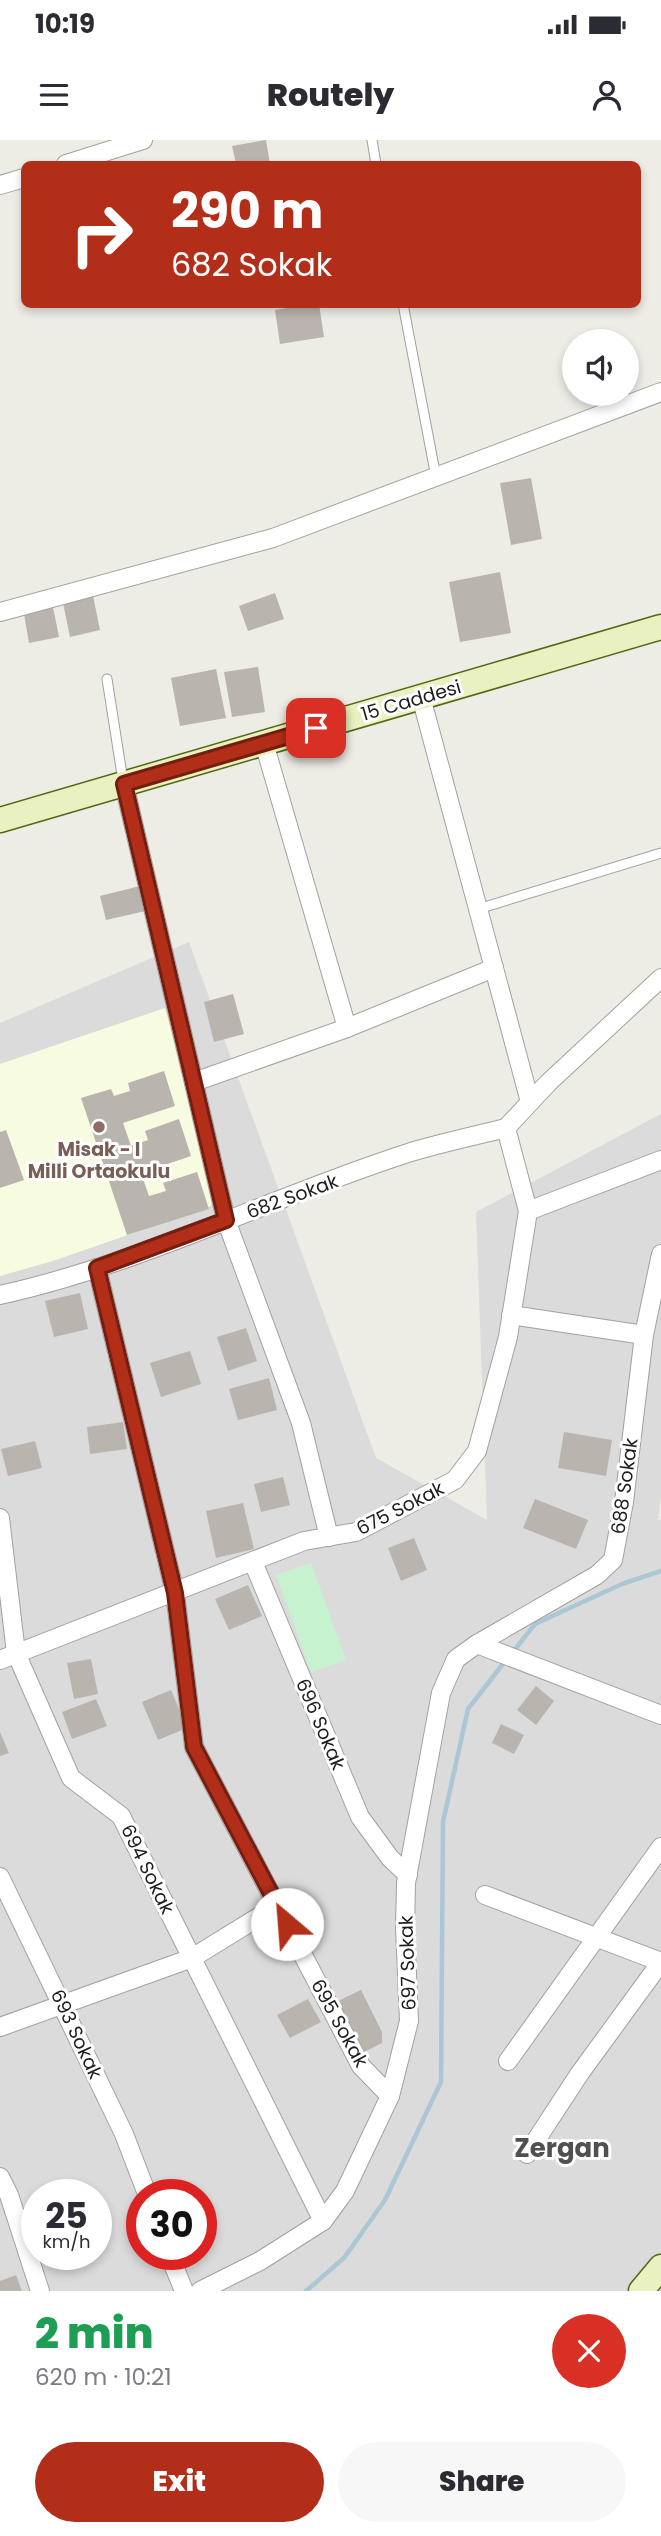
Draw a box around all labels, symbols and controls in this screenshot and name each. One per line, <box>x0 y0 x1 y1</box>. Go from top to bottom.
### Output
text: 10:19 <box>35 6 95 42</box>
text: Routely <box>267 72 394 117</box>
icon: menu <box>35 76 73 114</box>
icon: person <box>588 76 626 114</box>
text: 290 m <box>171 177 323 245</box>
icon: right <box>56 189 147 280</box>
text: 682 Sokak <box>171 242 332 287</box>
map controls <box>562 329 639 406</box>
button: sound <box>562 329 639 406</box>
street label: 15 Caddesi <box>358 673 464 728</box>
pin <box>286 698 346 758</box>
icon: arrive <box>297 709 335 747</box>
marker: Misak - I Milli Ortaokulu <box>91 1119 107 1135</box>
place label: Misak - I Milli Ortaokulu <box>28 1136 170 1185</box>
street label: 682 Sokak <box>243 1167 342 1226</box>
street label: 688 Sokak <box>604 1436 645 1536</box>
street label: 675 Sokak <box>352 1475 449 1542</box>
street label: 696 Sokak <box>289 1674 352 1774</box>
street label: 694 Sokak <box>114 1820 181 1919</box>
position arrow <box>250 1887 324 1961</box>
street label: 697 Sokak <box>392 1915 423 2011</box>
street label: 695 Sokak <box>304 1974 375 2072</box>
street label: 693 Sokak <box>44 1985 109 2084</box>
district label: Zergan <box>514 2130 610 2166</box>
speed limit sign: 30 <box>126 2179 217 2270</box>
text: 25 <box>45 2191 88 2240</box>
text: km/h <box>43 2229 90 2254</box>
text: 2 min <box>35 2304 153 2363</box>
button: close <box>552 2314 626 2388</box>
text: 620 m · 10:21 <box>35 2361 172 2393</box>
button: Exit <box>35 2442 324 2522</box>
button: Share <box>338 2442 626 2522</box>

